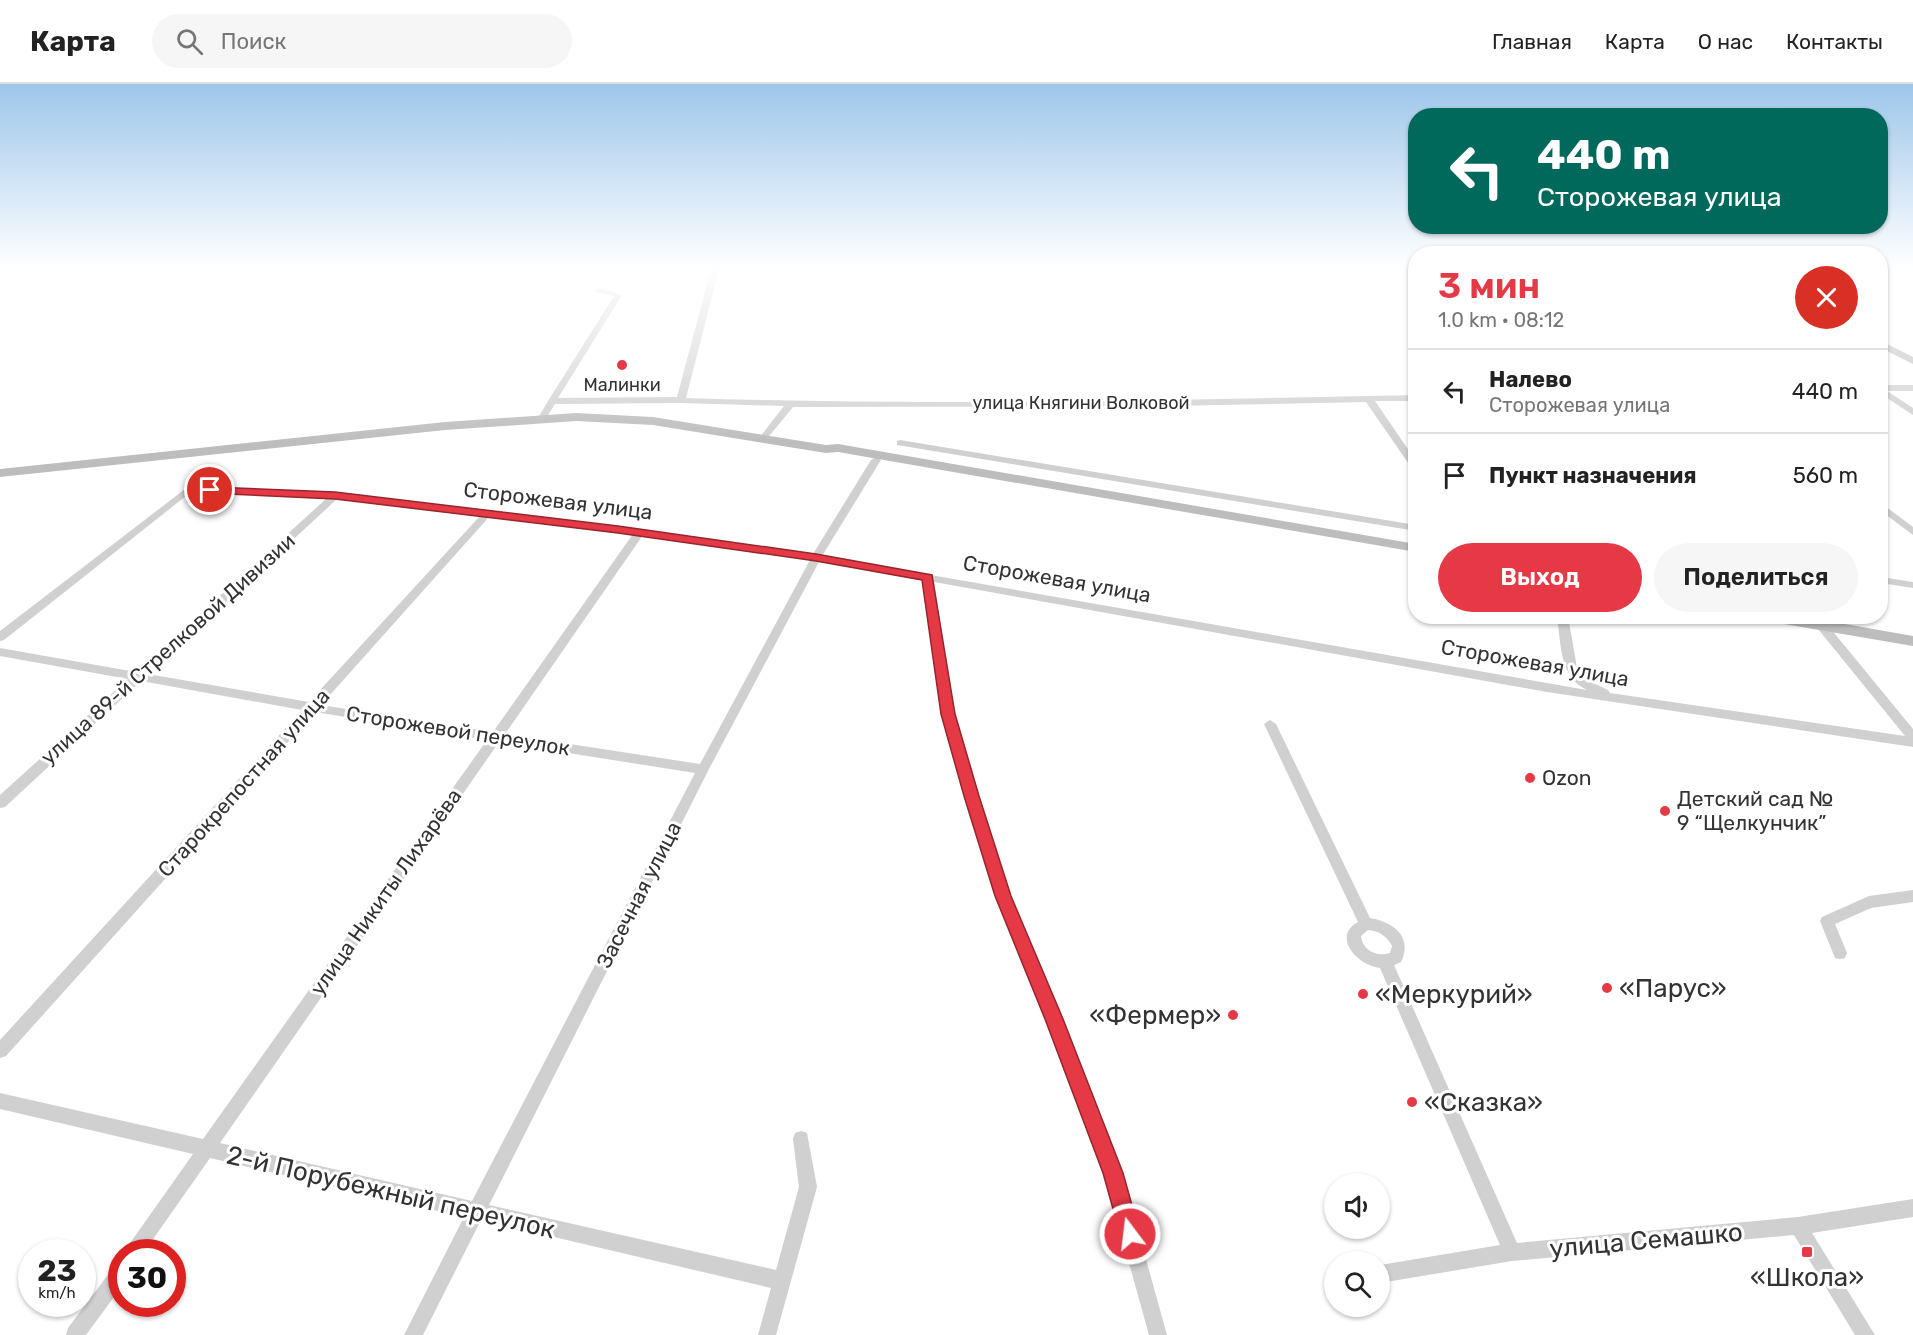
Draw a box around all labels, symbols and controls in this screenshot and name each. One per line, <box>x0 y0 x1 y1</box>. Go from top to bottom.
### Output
search box <box>152 14 572 68</box>
text: Карта <box>30 25 116 58</box>
icon: search <box>173 25 206 58</box>
text: Поиск <box>221 28 286 55</box>
text: Главная <box>1492 29 1572 54</box>
text: Карта <box>1605 29 1665 54</box>
text: О нас <box>1698 29 1753 54</box>
text: Контакты <box>1786 29 1883 54</box>
text: 440 m <box>1537 130 1670 180</box>
icon: left <box>1438 132 1516 210</box>
text: Сторожевая улица <box>1537 181 1782 213</box>
text: 3 мин <box>1438 264 1540 307</box>
button: close <box>1795 266 1858 329</box>
text: 1.0 km · 08:12 <box>1438 308 1564 332</box>
marker: Малинки <box>615 358 629 372</box>
text: Налево <box>1489 366 1572 393</box>
place label: Малинки <box>583 374 661 396</box>
icon: left <box>1438 375 1471 408</box>
text: 440 m <box>1792 378 1858 405</box>
street label: улица Княгини Волковой <box>972 392 1190 414</box>
text: Сторожевая улица <box>1489 393 1670 417</box>
icon: arrive <box>1438 459 1471 492</box>
text: Пункт назначения <box>1489 462 1697 489</box>
text: 560 m <box>1793 462 1858 489</box>
pin <box>184 464 235 515</box>
icon: arrive <box>193 473 226 506</box>
street label: Сторожевая улица <box>462 477 654 525</box>
street label: улица 89-й Стрелковой Дивизии <box>35 528 300 769</box>
button: Выход <box>1438 543 1642 612</box>
button: Поделиться <box>1654 543 1858 612</box>
street label: Сторожевая улица <box>961 550 1153 607</box>
street label: Сторожевая улица <box>1439 634 1631 691</box>
street label: Старокрепостная улица <box>152 683 335 882</box>
street label: Сторожевой переулок <box>344 700 572 761</box>
place label: Ozon <box>1542 765 1592 790</box>
marker: Ozon <box>1523 771 1537 785</box>
street label: улица Никиты Лихарёва <box>305 784 466 1000</box>
place label: Детский сад № 9 “Щелкунчик” <box>1677 786 1833 835</box>
marker: Детский сад № 9 “Щелкунчик” <box>1658 804 1672 818</box>
street label: Засечная улица <box>591 817 686 972</box>
place label: «Парус» <box>1619 973 1727 1004</box>
place label: «Меркурий» <box>1375 979 1533 1010</box>
marker: «Парус» <box>1600 981 1614 995</box>
marker: «Меркурий» <box>1356 987 1370 1001</box>
place label: «Фермер» <box>1089 1000 1221 1031</box>
marker: «Фермер» <box>1226 1008 1240 1022</box>
place label: «Сказка» <box>1424 1087 1543 1118</box>
marker: «Сказка» <box>1405 1095 1419 1109</box>
street label: 2-й Порубежный переулок <box>224 1140 558 1245</box>
map controls <box>1324 1173 1390 1317</box>
button: sound <box>1324 1173 1390 1239</box>
position arrow <box>1098 1202 1162 1266</box>
street label: улица Семашко <box>1548 1217 1744 1264</box>
speed limit sign: 30 <box>108 1239 186 1317</box>
marker: «Школа» <box>1800 1245 1814 1259</box>
button: search <box>1324 1251 1390 1317</box>
text: 23 <box>37 1253 77 1289</box>
place label: «Школа» <box>1750 1262 1864 1293</box>
text: km/h <box>38 1284 76 1302</box>

